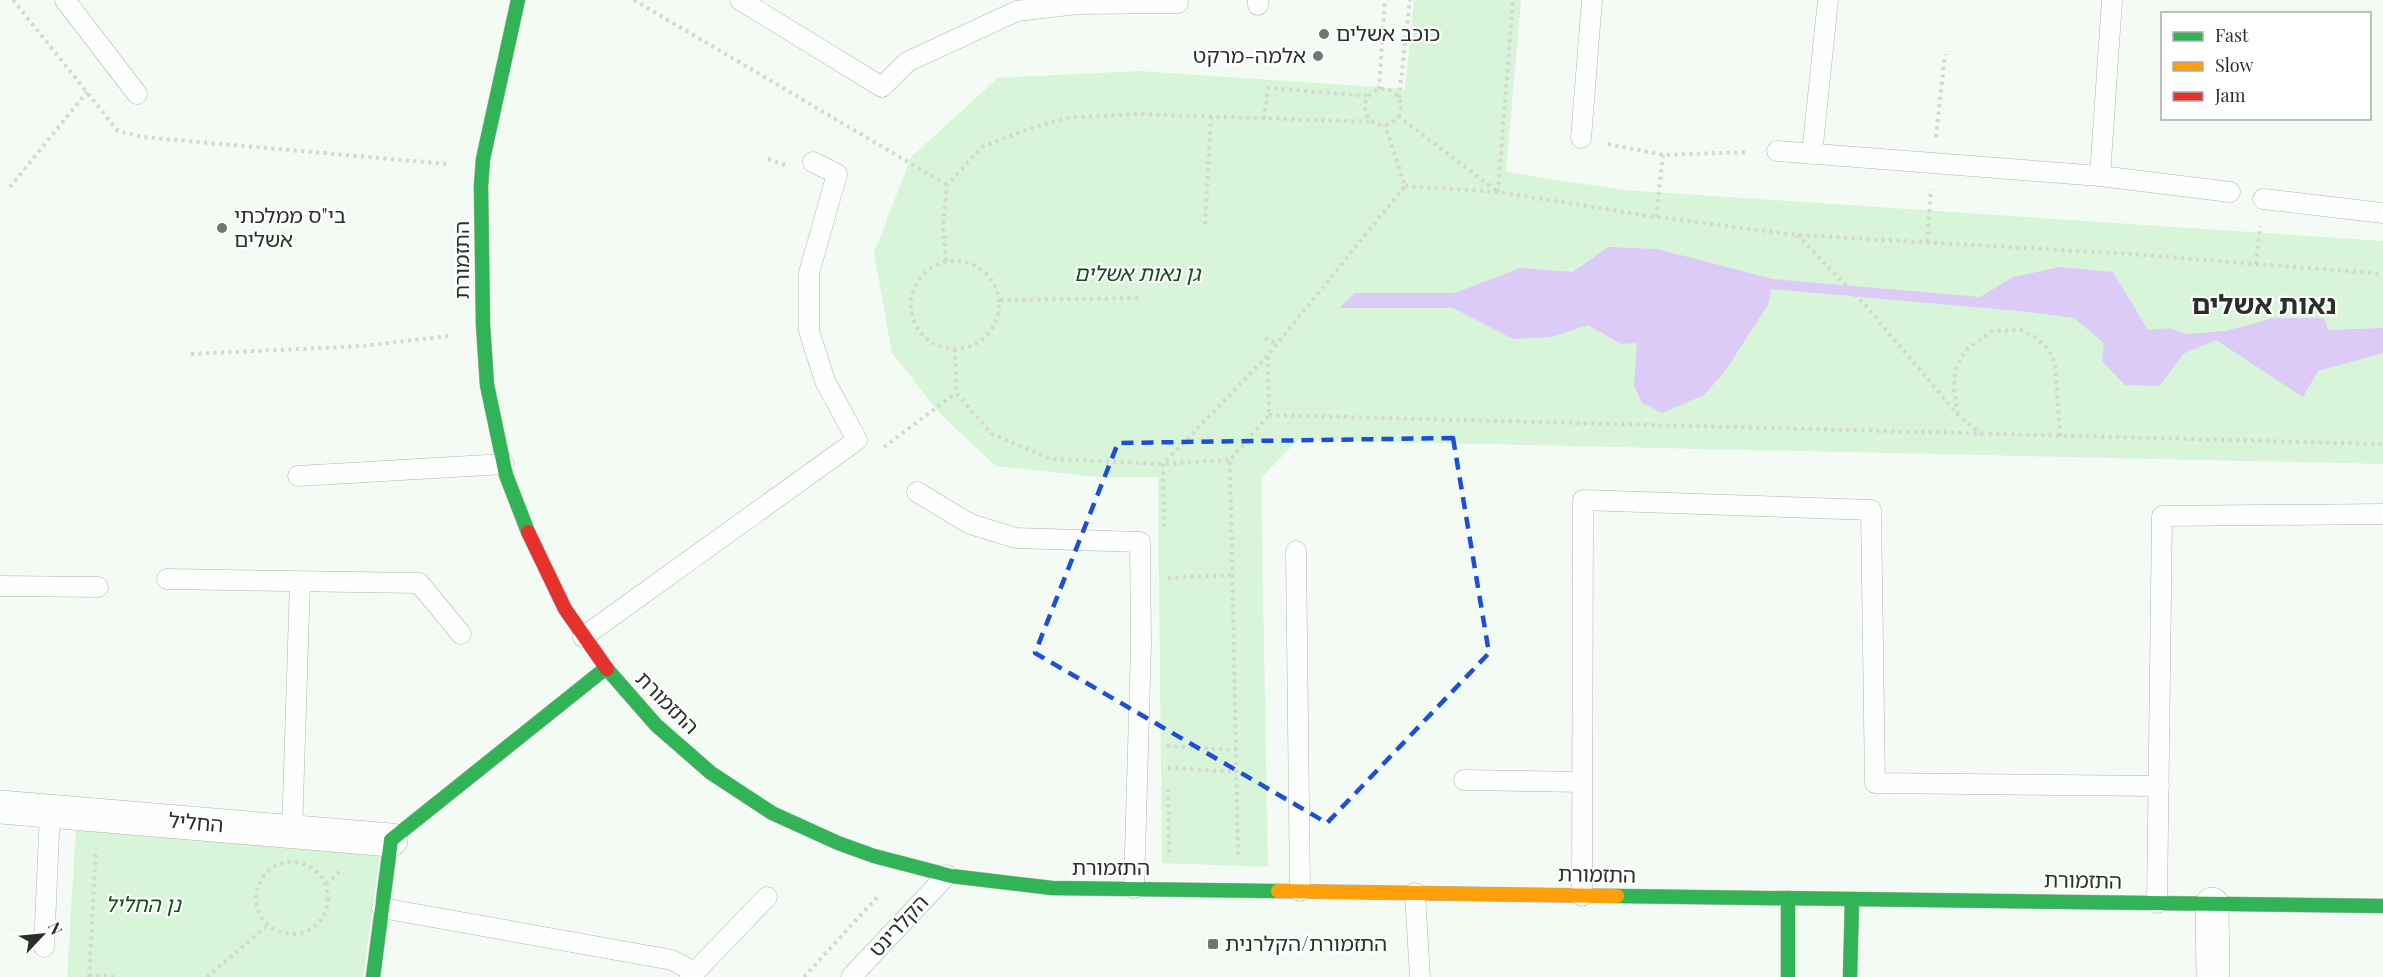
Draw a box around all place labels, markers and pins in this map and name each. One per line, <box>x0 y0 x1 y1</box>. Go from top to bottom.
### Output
place label: כוכב אשלים <box>1336 18 1440 46</box>
marker: כוכב אשלים <box>1317 27 1331 41</box>
place label: אלמה-מרקט <box>1193 40 1306 68</box>
marker: אלמה-מרקט <box>1311 49 1325 63</box>
place label: בי"ס ממלכתי אשלים <box>234 200 346 252</box>
marker: בי"ס ממלכתי אשלים <box>215 221 229 235</box>
place label: התזמורת/הקלרנית <box>1225 928 1387 956</box>
marker: התזמורת/הקלרנית <box>1206 937 1220 951</box>

